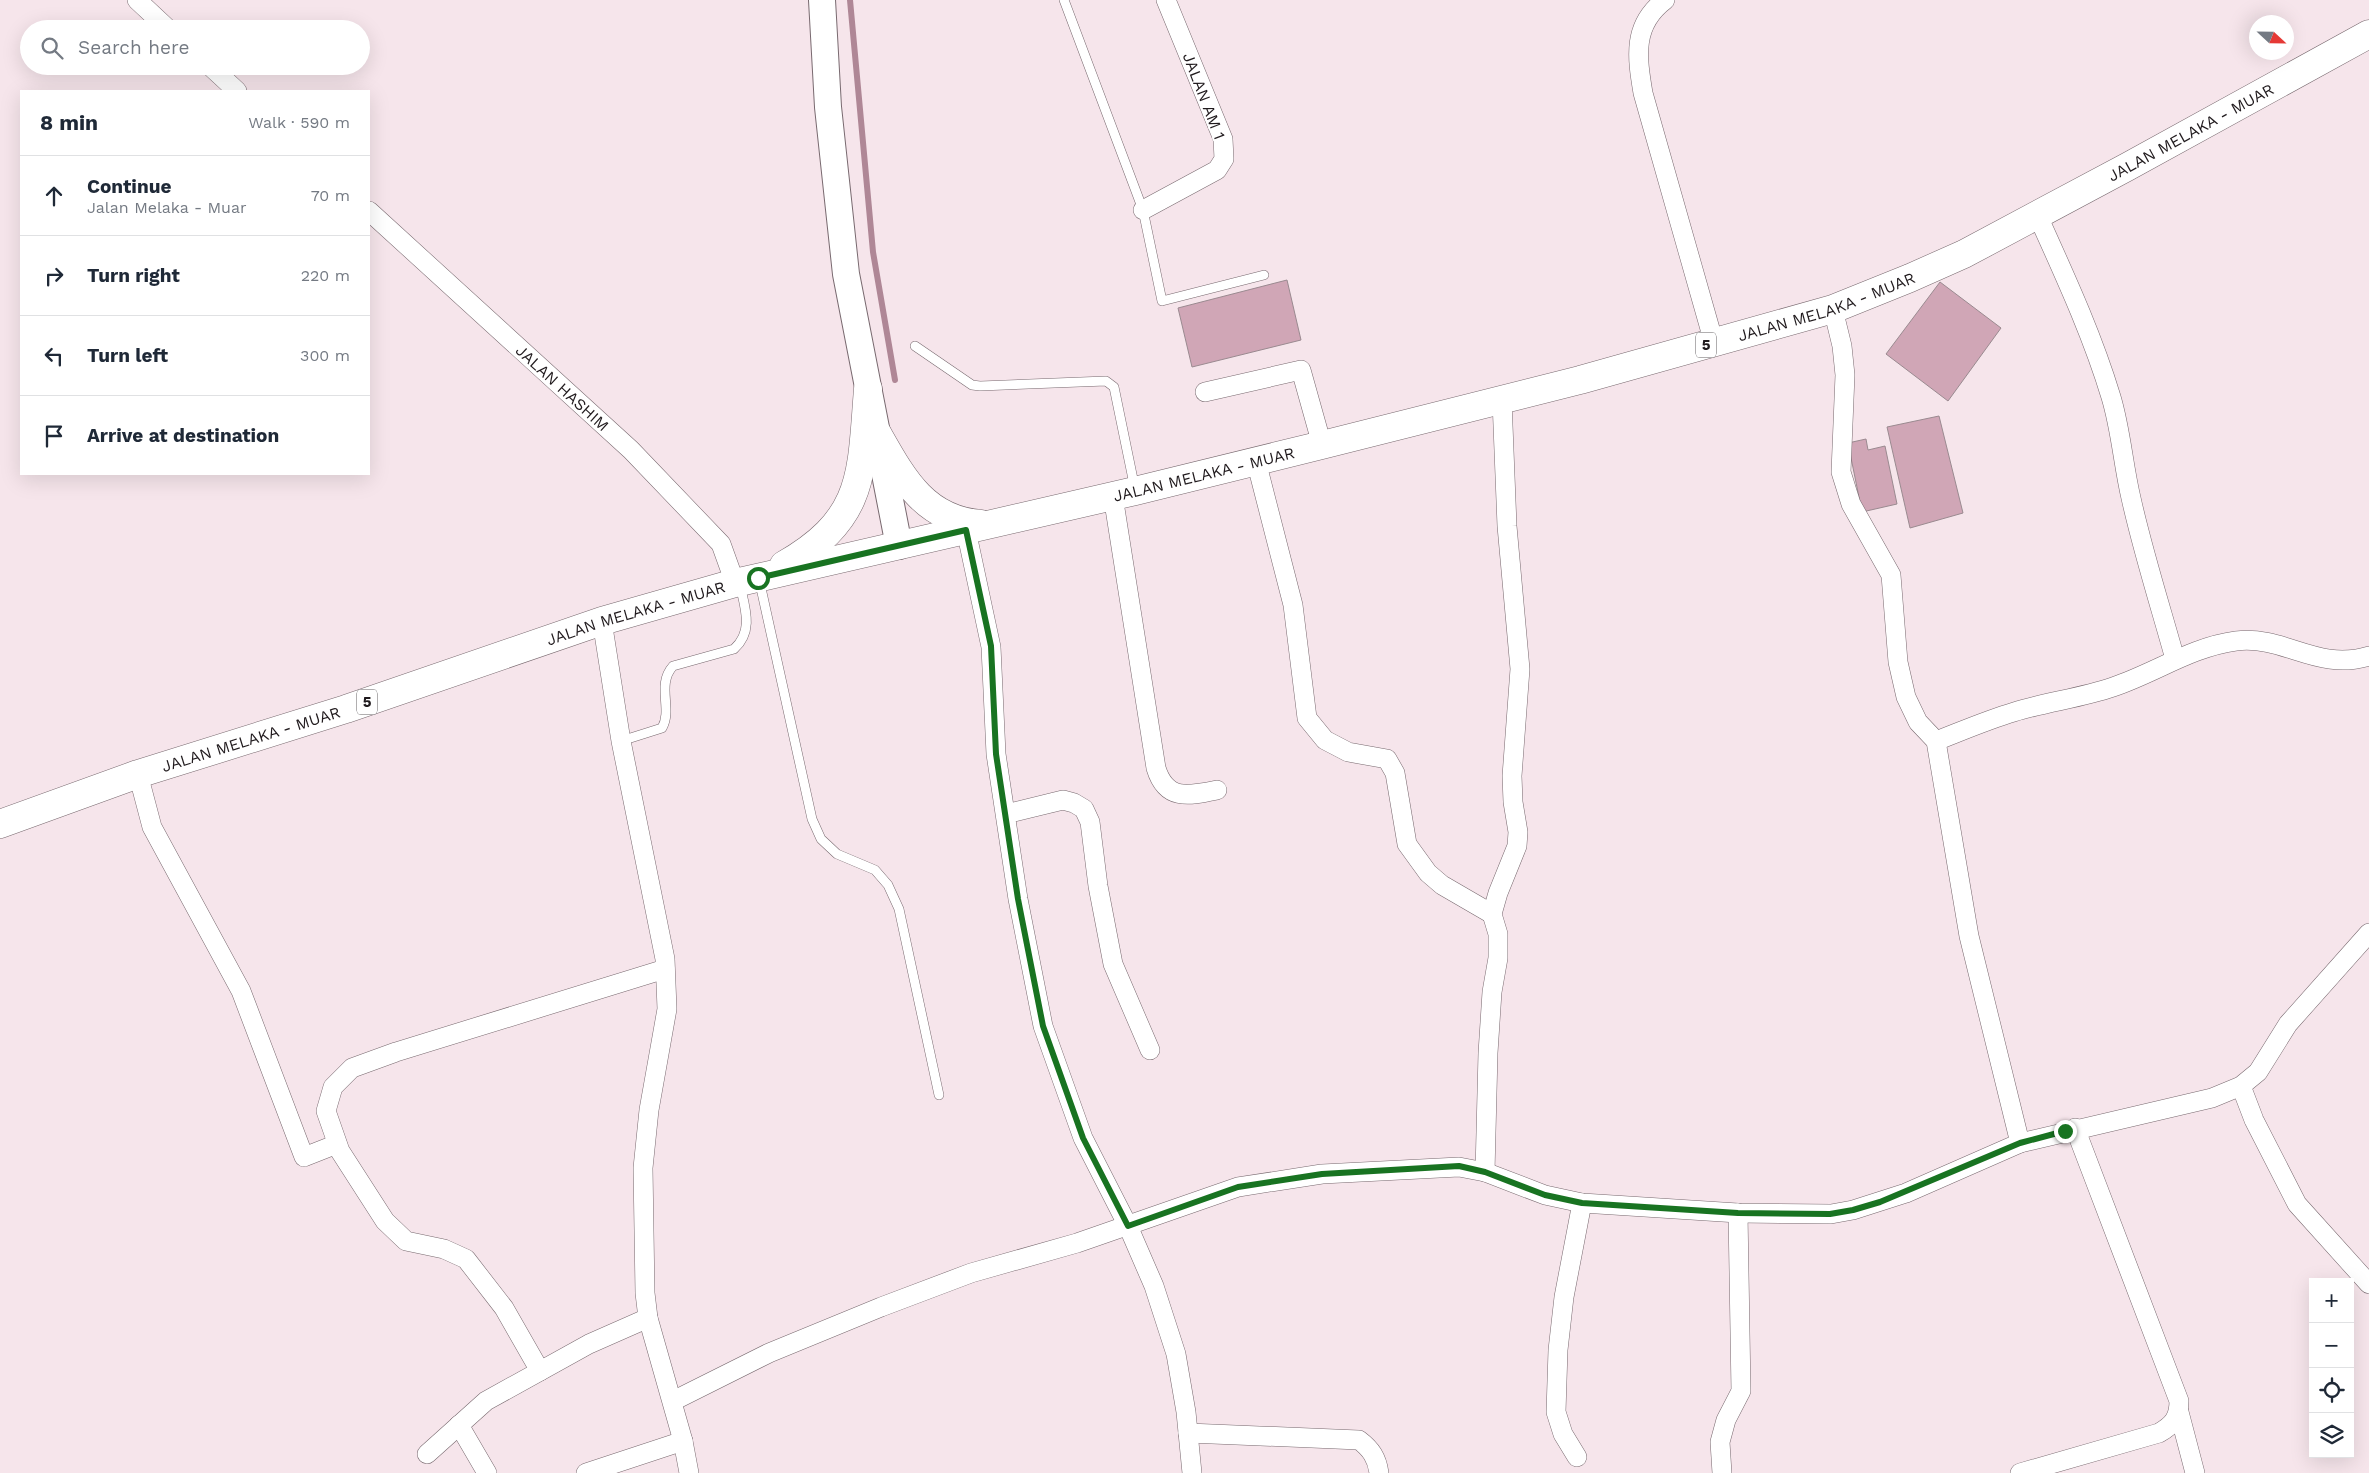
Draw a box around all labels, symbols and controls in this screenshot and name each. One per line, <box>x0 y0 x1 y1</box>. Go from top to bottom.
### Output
north arrow <box>2249 15 2294 60</box>
search box <box>20 20 370 75</box>
icon: search <box>38 34 66 62</box>
text: Search here <box>78 36 189 59</box>
street label: JALAN AM 1 <box>1179 50 1229 142</box>
street label: JALAN MELAKA - MUAR <box>2104 79 2277 185</box>
text: 8 min <box>40 110 98 135</box>
text: Walk · 590 m <box>248 113 350 132</box>
text: Continue <box>87 175 171 198</box>
icon: ahead <box>40 182 68 210</box>
text: 70 m <box>311 186 350 205</box>
text: Jalan Melaka - Muar <box>87 198 247 217</box>
icon: right <box>40 262 68 290</box>
text: Turn right <box>87 264 180 287</box>
text: 220 m <box>301 266 350 285</box>
street label: JALAN MELAKA - MUAR <box>1736 268 1918 345</box>
road number: 5 <box>1696 332 1716 358</box>
street label: JALAN HASHIM <box>512 340 613 435</box>
icon: left <box>40 342 68 370</box>
text: Turn left <box>87 344 168 367</box>
text: 300 m <box>300 346 350 365</box>
icon: arrive <box>40 422 68 450</box>
text: Arrive at destination <box>87 424 279 447</box>
street label: JALAN MELAKA - MUAR <box>1111 443 1296 505</box>
route start <box>747 567 770 590</box>
street label: JALAN MELAKA - MUAR <box>544 577 727 649</box>
road number: 5 <box>357 690 377 714</box>
street label: JALAN MELAKA - MUAR <box>159 702 342 776</box>
route end <box>2054 1120 2077 1143</box>
map controls <box>2309 1278 2354 1458</box>
button: + <box>2309 1278 2354 1323</box>
button: − <box>2309 1323 2354 1368</box>
button: locate <box>2309 1368 2354 1413</box>
button: layers <box>2309 1413 2354 1458</box>

